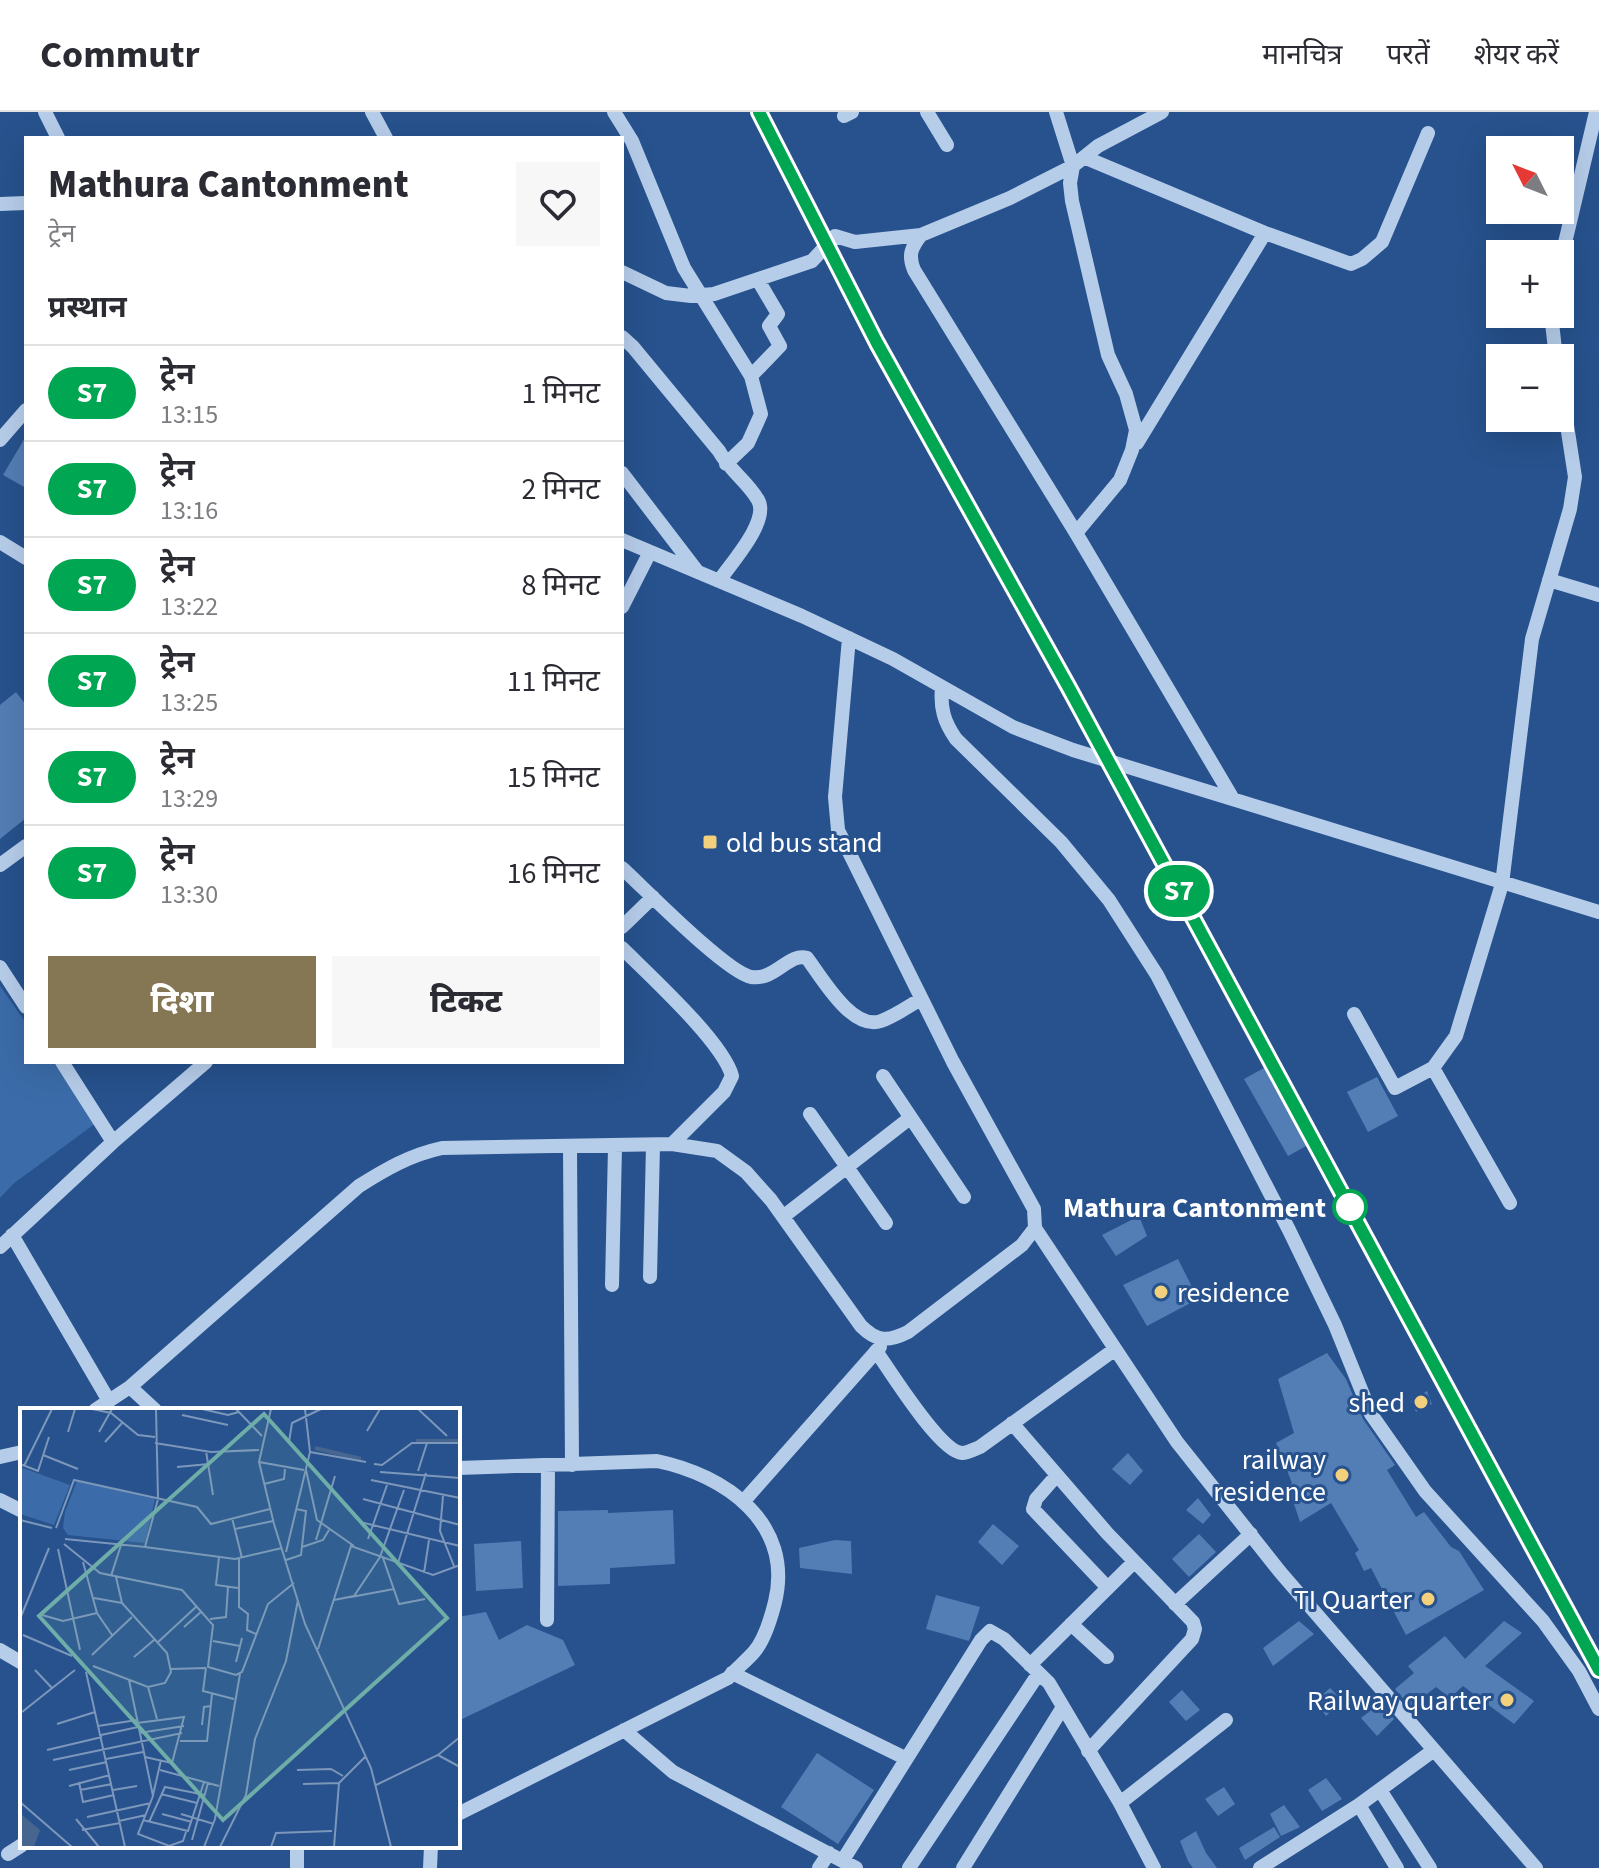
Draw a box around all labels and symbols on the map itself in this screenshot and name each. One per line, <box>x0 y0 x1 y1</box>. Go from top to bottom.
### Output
north arrow <box>1486 136 1574 224</box>
place label: old bus stand <box>726 823 883 863</box>
marker: old bus stand <box>701 833 719 851</box>
line badge: S7 <box>1143 865 1215 917</box>
place label: Mathura Cantonment <box>1063 1188 1326 1228</box>
marker: Mathura Cantonment <box>1333 1190 1367 1224</box>
place label: residence <box>1177 1273 1290 1313</box>
marker: residence <box>1152 1283 1170 1301</box>
place label: shed <box>1349 1383 1405 1423</box>
marker: shed <box>1412 1393 1430 1411</box>
inset map <box>20 1408 460 1848</box>
place label: railway residence <box>1213 1440 1326 1512</box>
marker: railway residence <box>1333 1466 1351 1484</box>
place label: TI Quarter <box>1294 1580 1412 1620</box>
marker: TI Quarter <box>1419 1590 1437 1608</box>
place label: Railway quarter <box>1307 1681 1491 1721</box>
marker: Railway quarter <box>1498 1691 1516 1709</box>

